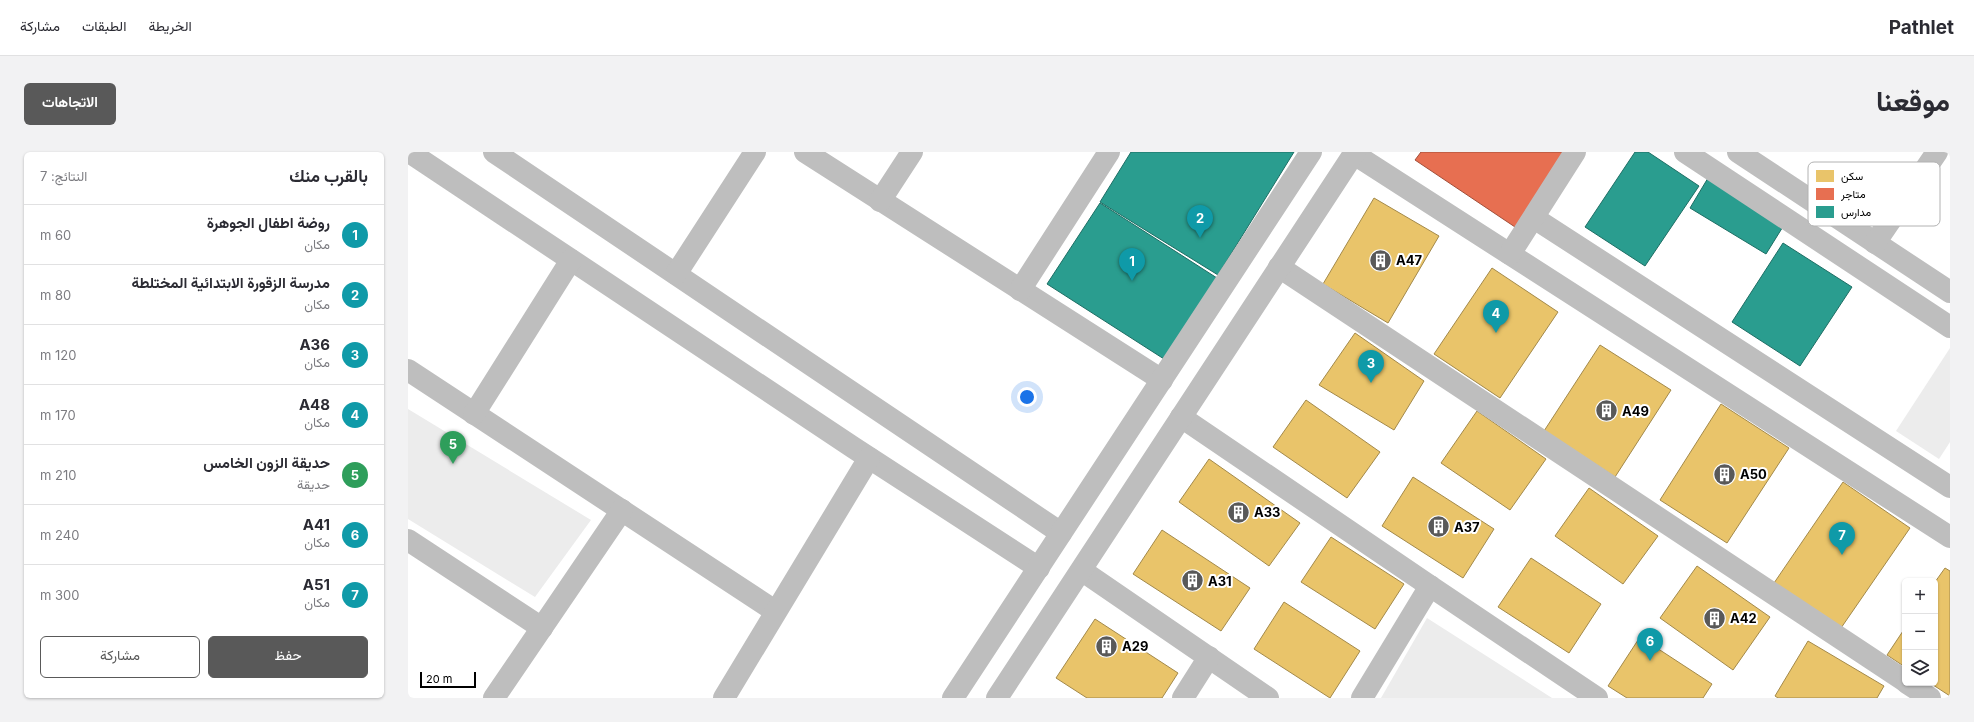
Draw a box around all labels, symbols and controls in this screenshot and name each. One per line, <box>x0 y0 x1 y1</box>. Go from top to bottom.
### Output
text: Pathlet <box>1889 16 1954 39</box>
text: مشاركة <box>20 17 60 34</box>
text: الطبقات <box>82 17 126 34</box>
text: الخريطة <box>148 17 192 34</box>
button: الاتجاهات <box>24 83 116 125</box>
text: موقعنا <box>1876 84 1950 118</box>
legend <box>1808 162 1940 226</box>
text: بالقرب منك <box>289 166 368 186</box>
text: النتائج: 7 <box>40 168 87 184</box>
text: سكن <box>1841 169 1864 183</box>
text: متاجر <box>1840 187 1866 201</box>
pin: 2 <box>1187 205 1213 238</box>
text: مدارس <box>1841 205 1871 219</box>
text: روضة اطفال الجوهرة <box>207 213 330 232</box>
text: 60 m <box>40 227 71 243</box>
text: 1 <box>352 227 358 243</box>
text: مكان <box>304 236 330 252</box>
building icon: A47 <box>1368 247 1394 273</box>
pin: 1 <box>1119 248 1145 281</box>
place label: A47 <box>1396 252 1422 268</box>
text: مدرسة الزقورة الابتدائية المختلطة <box>131 273 330 292</box>
text: 80 m <box>40 287 71 303</box>
text: 2 <box>351 287 359 303</box>
text: مكان <box>304 296 330 312</box>
pin: 4 <box>1483 300 1509 333</box>
text: A36 <box>299 335 330 354</box>
text: 120 m <box>40 347 76 363</box>
text: 3 <box>351 347 359 363</box>
pin: 3 <box>1358 350 1384 383</box>
text: مكان <box>304 354 330 370</box>
your location <box>1017 387 1037 407</box>
text: A48 <box>299 395 330 414</box>
building icon: A49 <box>1594 398 1620 424</box>
place label: A49 <box>1622 403 1649 419</box>
text: 170 m <box>40 407 76 423</box>
text: 4 <box>351 407 359 423</box>
text: مكان <box>304 414 330 430</box>
pin: 5 <box>440 431 466 464</box>
text: حديقة الزون الخامس <box>203 453 330 472</box>
building icon: A50 <box>1711 461 1737 487</box>
place label: A50 <box>1740 466 1767 482</box>
text: 210 m <box>40 467 76 483</box>
text: 5 <box>351 467 359 483</box>
text: حديقة <box>297 476 330 492</box>
building icon: A33 <box>1226 499 1252 525</box>
place label: A33 <box>1254 504 1281 520</box>
building icon: A37 <box>1425 514 1451 540</box>
text: A41 <box>303 515 330 534</box>
place label: A37 <box>1454 519 1480 535</box>
pin: 7 <box>1829 522 1855 555</box>
text: 240 m <box>40 527 79 543</box>
text: 6 <box>351 527 359 543</box>
text: مكان <box>304 534 330 550</box>
building icon: A31 <box>1179 568 1205 594</box>
place label: A31 <box>1208 573 1232 589</box>
text: A51 <box>303 575 330 594</box>
map controls <box>1902 578 1938 686</box>
button: + <box>1902 578 1938 614</box>
text: 300 m <box>40 587 79 603</box>
text: 7 <box>351 587 359 603</box>
text: مكان <box>304 594 330 610</box>
building icon: A42 <box>1702 605 1728 631</box>
place label: A42 <box>1730 610 1757 626</box>
button: − <box>1902 614 1938 650</box>
pin: 6 <box>1637 628 1663 661</box>
building icon: A29 <box>1094 633 1120 659</box>
button: مشاركة <box>40 636 200 678</box>
button: حفظ <box>208 636 368 678</box>
place label: A29 <box>1122 638 1148 654</box>
button: layers <box>1902 650 1938 686</box>
scale bar <box>420 670 476 689</box>
text: 20 m <box>426 672 452 686</box>

